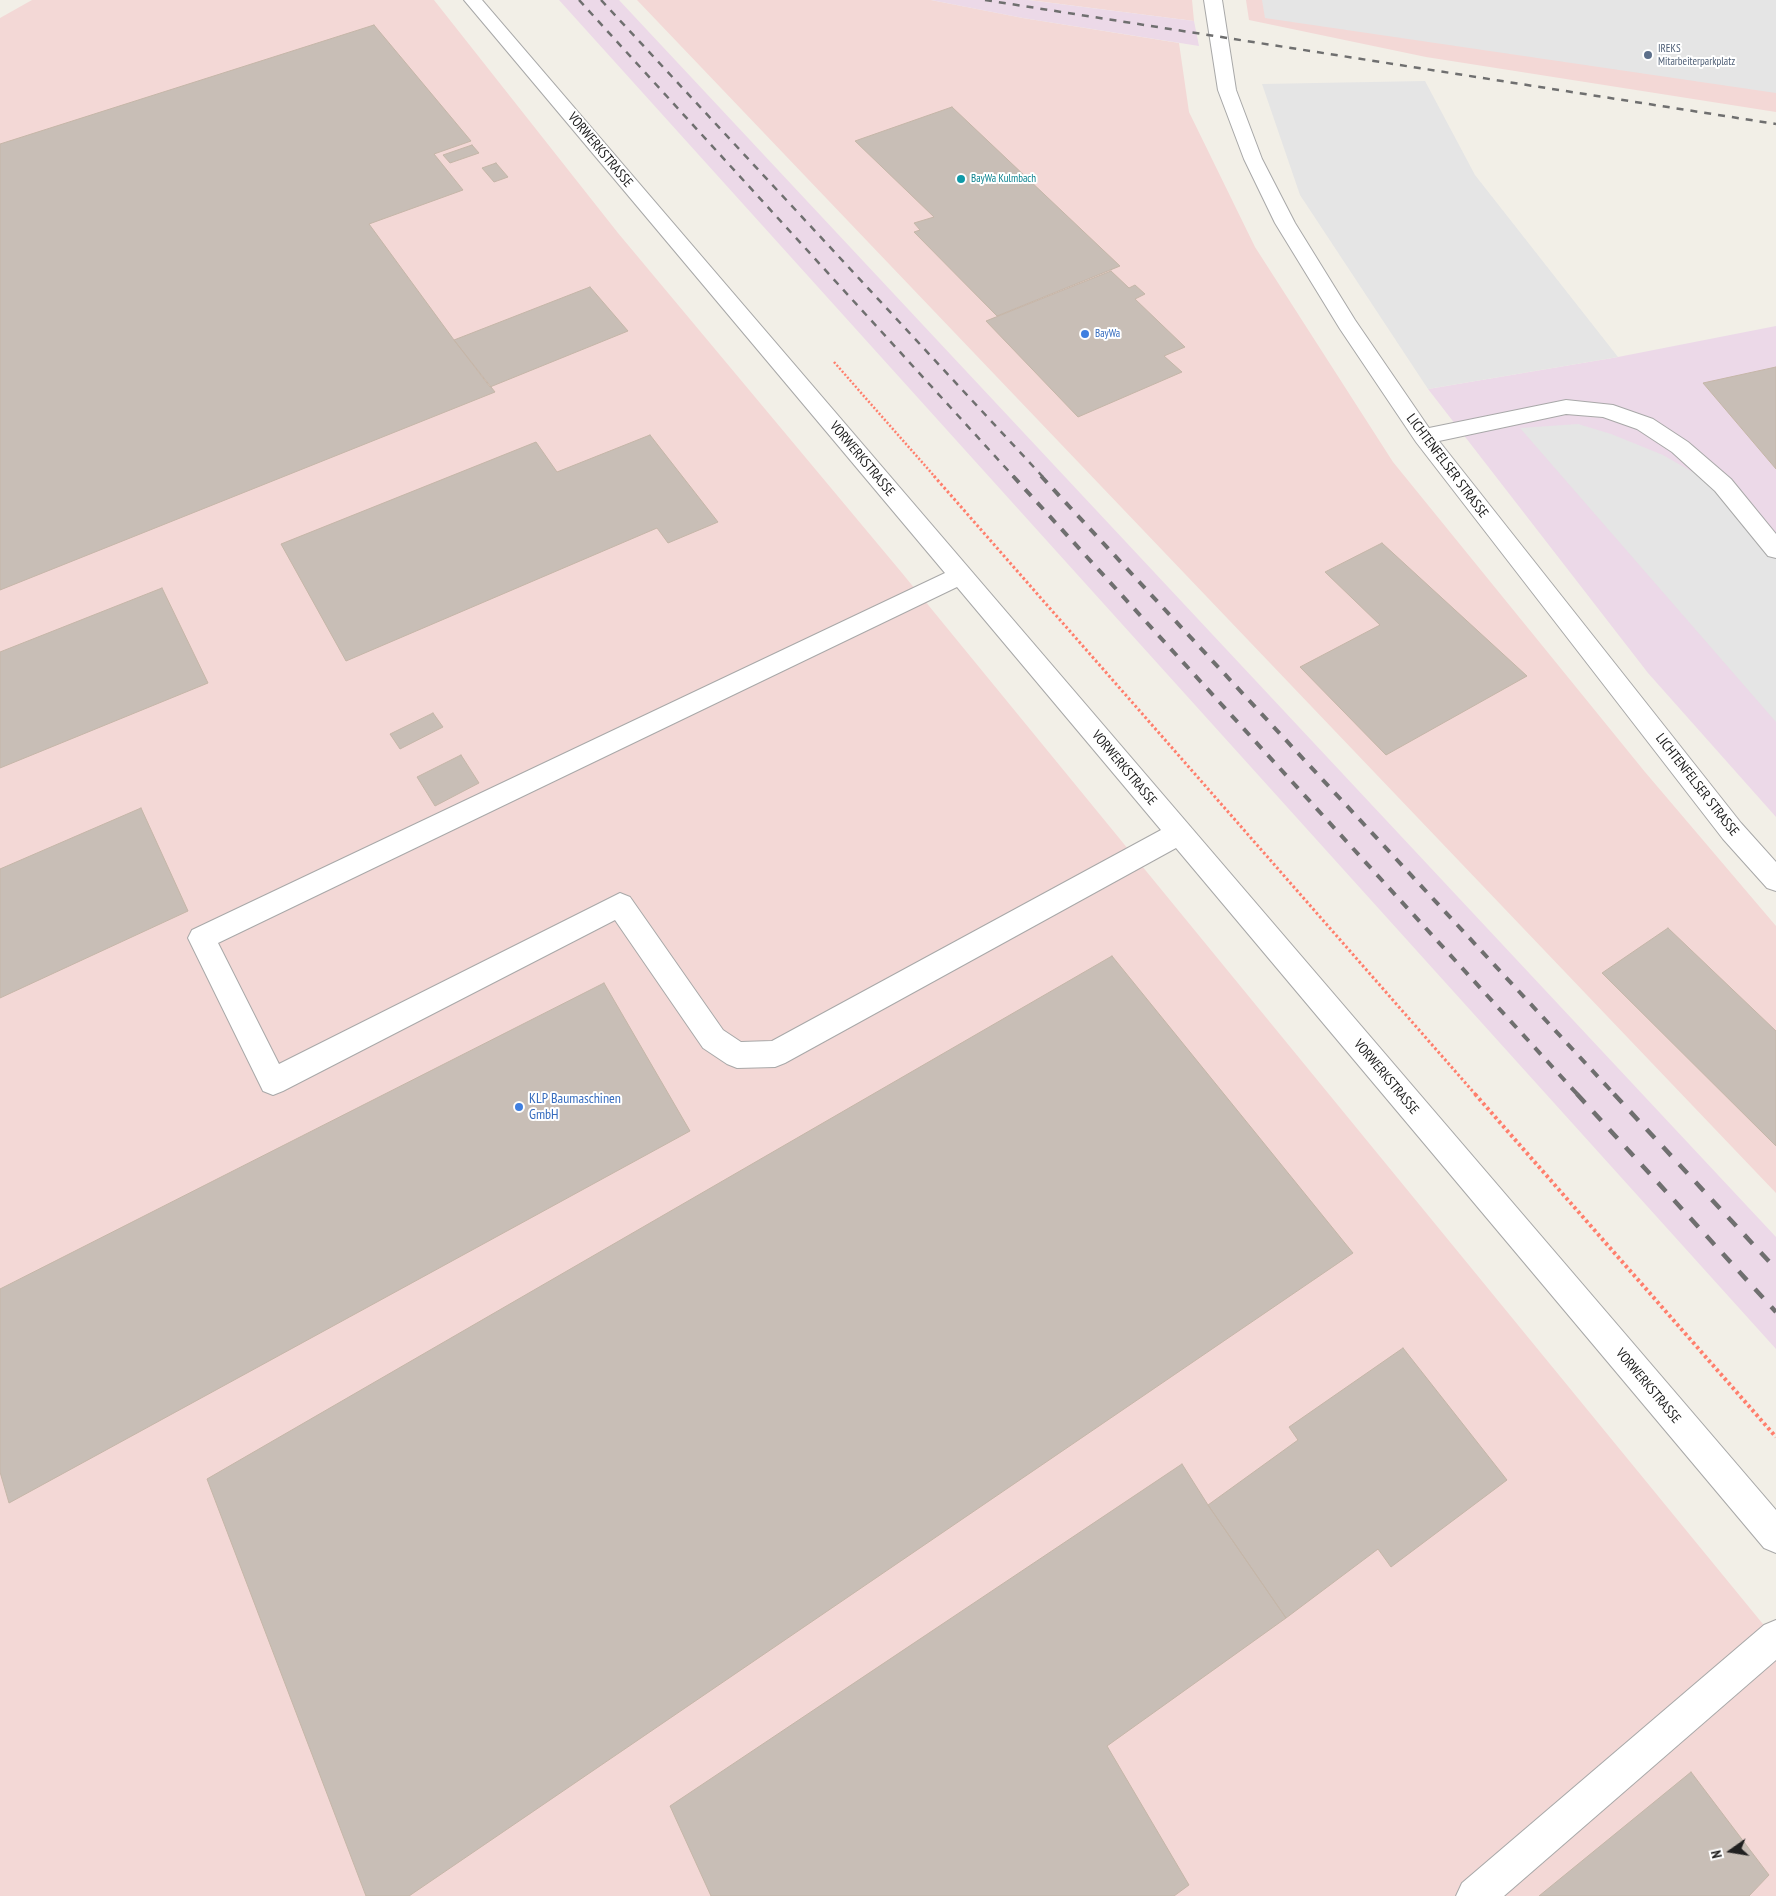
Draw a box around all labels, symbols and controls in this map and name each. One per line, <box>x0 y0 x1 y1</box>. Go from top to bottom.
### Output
place label: IREKS Mitarbeiterparkplatz <box>1658 42 1735 68</box>
marker: IREKS Mitarbeiterparkplatz <box>1642 49 1654 61</box>
street label: VORWERKSTRASSE <box>564 109 636 191</box>
place label: BayWa Kulmbach <box>971 172 1036 186</box>
marker: BayWa Kulmbach <box>955 173 967 185</box>
place label: BayWa <box>1095 327 1120 341</box>
marker: BayWa <box>1079 328 1091 340</box>
street label: LICHTENFELSER STRASSE <box>1403 411 1491 521</box>
street label: VORWERKSTRASSE <box>826 418 898 500</box>
street label: VORWERKSTRASSE <box>1088 727 1160 809</box>
street label: LICHTENFELSER STRASSE <box>1652 730 1742 840</box>
street label: VORWERKSTRASSE <box>1350 1036 1422 1118</box>
place label: KLP Baumaschinen GmbH <box>529 1091 621 1124</box>
marker: KLP Baumaschinen GmbH <box>513 1101 525 1113</box>
street label: VORWERKSTRASSE <box>1612 1345 1684 1427</box>
north arrow <box>1706 1826 1756 1876</box>
text: N <box>1707 1849 1726 1860</box>

